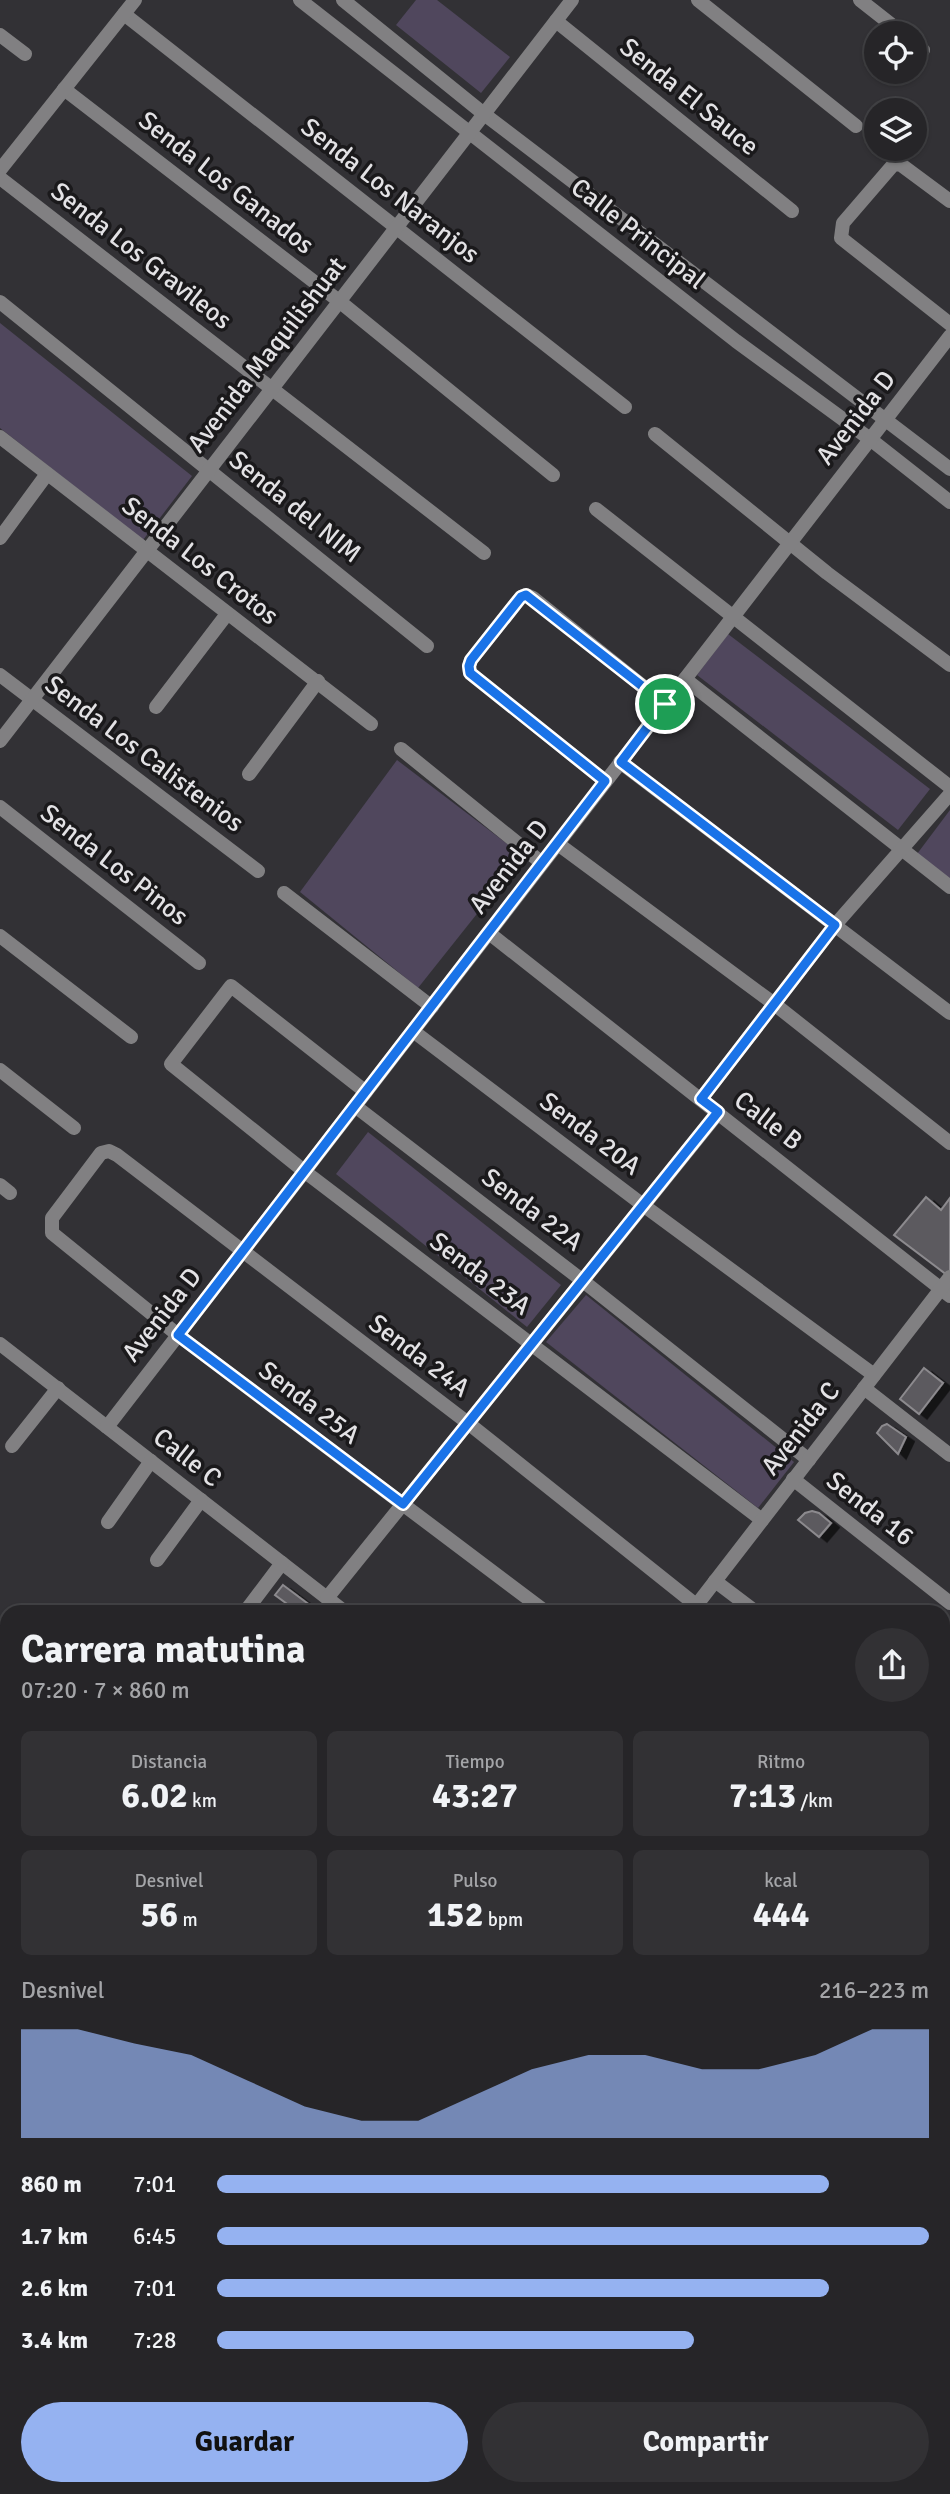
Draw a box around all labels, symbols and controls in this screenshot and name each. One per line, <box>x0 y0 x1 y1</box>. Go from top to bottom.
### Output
map controls <box>864 21 927 161</box>
button: locate <box>864 21 927 84</box>
street label: Senda El Sauce <box>613 31 765 163</box>
button: layers <box>864 98 927 161</box>
street label: Senda Los Ganados <box>132 105 320 261</box>
street label: Senda Los Naranjos <box>294 111 486 271</box>
street label: Calle Principal <box>564 172 712 296</box>
street label: Senda Los Gravileos <box>44 176 238 336</box>
street label: Avenida Maquilishuat <box>181 251 353 459</box>
street label: Avenida D <box>809 365 903 471</box>
street label: Senda del NIM <box>222 444 368 570</box>
street label: Senda Los Crotos <box>115 490 285 632</box>
street label: Senda Los Calistenios <box>38 669 250 839</box>
pin <box>635 674 695 734</box>
icon: arrive <box>646 685 684 723</box>
street label: Senda Los Pinos <box>34 797 194 933</box>
street label: Avenida D <box>462 814 556 920</box>
street label: Calle B <box>727 1084 809 1158</box>
street label: Senda 20A <box>533 1086 647 1182</box>
street label: Senda 22A <box>475 1162 589 1258</box>
street label: Senda 23A <box>423 1226 537 1322</box>
street label: Avenida D <box>115 1262 209 1368</box>
street label: Senda 24A <box>362 1308 476 1404</box>
street label: Senda 25A <box>252 1355 366 1451</box>
street label: Avenida C <box>755 1376 847 1482</box>
street label: Calle C <box>146 1421 228 1495</box>
street label: Senda 16 <box>820 1465 920 1553</box>
text: Carrera matutina <box>21 1626 306 1673</box>
button: share <box>855 1628 929 1702</box>
text: 07:20 · 7 × 860 m <box>21 1676 190 1705</box>
text: Distancia <box>131 1750 207 1774</box>
text: Tiempo <box>445 1750 505 1774</box>
text: Ritmo <box>757 1750 805 1774</box>
text: 6.02 <box>121 1774 188 1817</box>
text: 43:27 <box>432 1774 518 1817</box>
text: 7:13 <box>729 1774 796 1817</box>
text: km <box>188 1789 217 1813</box>
text: /km <box>796 1789 833 1813</box>
text: Desnivel <box>135 1869 203 1893</box>
text: Pulso <box>453 1869 497 1893</box>
text: kcal <box>764 1869 798 1893</box>
text: 56 <box>140 1893 178 1936</box>
text: 152 <box>427 1893 484 1936</box>
text: 444 <box>753 1893 809 1936</box>
text: m <box>178 1908 198 1932</box>
text: bpm <box>484 1908 523 1932</box>
text: Desnivel <box>21 1976 104 2005</box>
text: 216–223 m <box>819 1976 929 2005</box>
text: 860 m <box>21 2170 82 2199</box>
text: 7:01 <box>133 2170 176 2199</box>
text: 1.7 km <box>21 2222 88 2251</box>
text: 6:45 <box>133 2222 176 2251</box>
text: 2.6 km <box>21 2274 88 2303</box>
text: 7:01 <box>133 2274 176 2303</box>
text: 3.4 km <box>21 2326 88 2355</box>
text: 7:28 <box>133 2326 176 2355</box>
button: Guardar <box>21 2402 468 2482</box>
button: Compartir <box>482 2402 929 2482</box>

